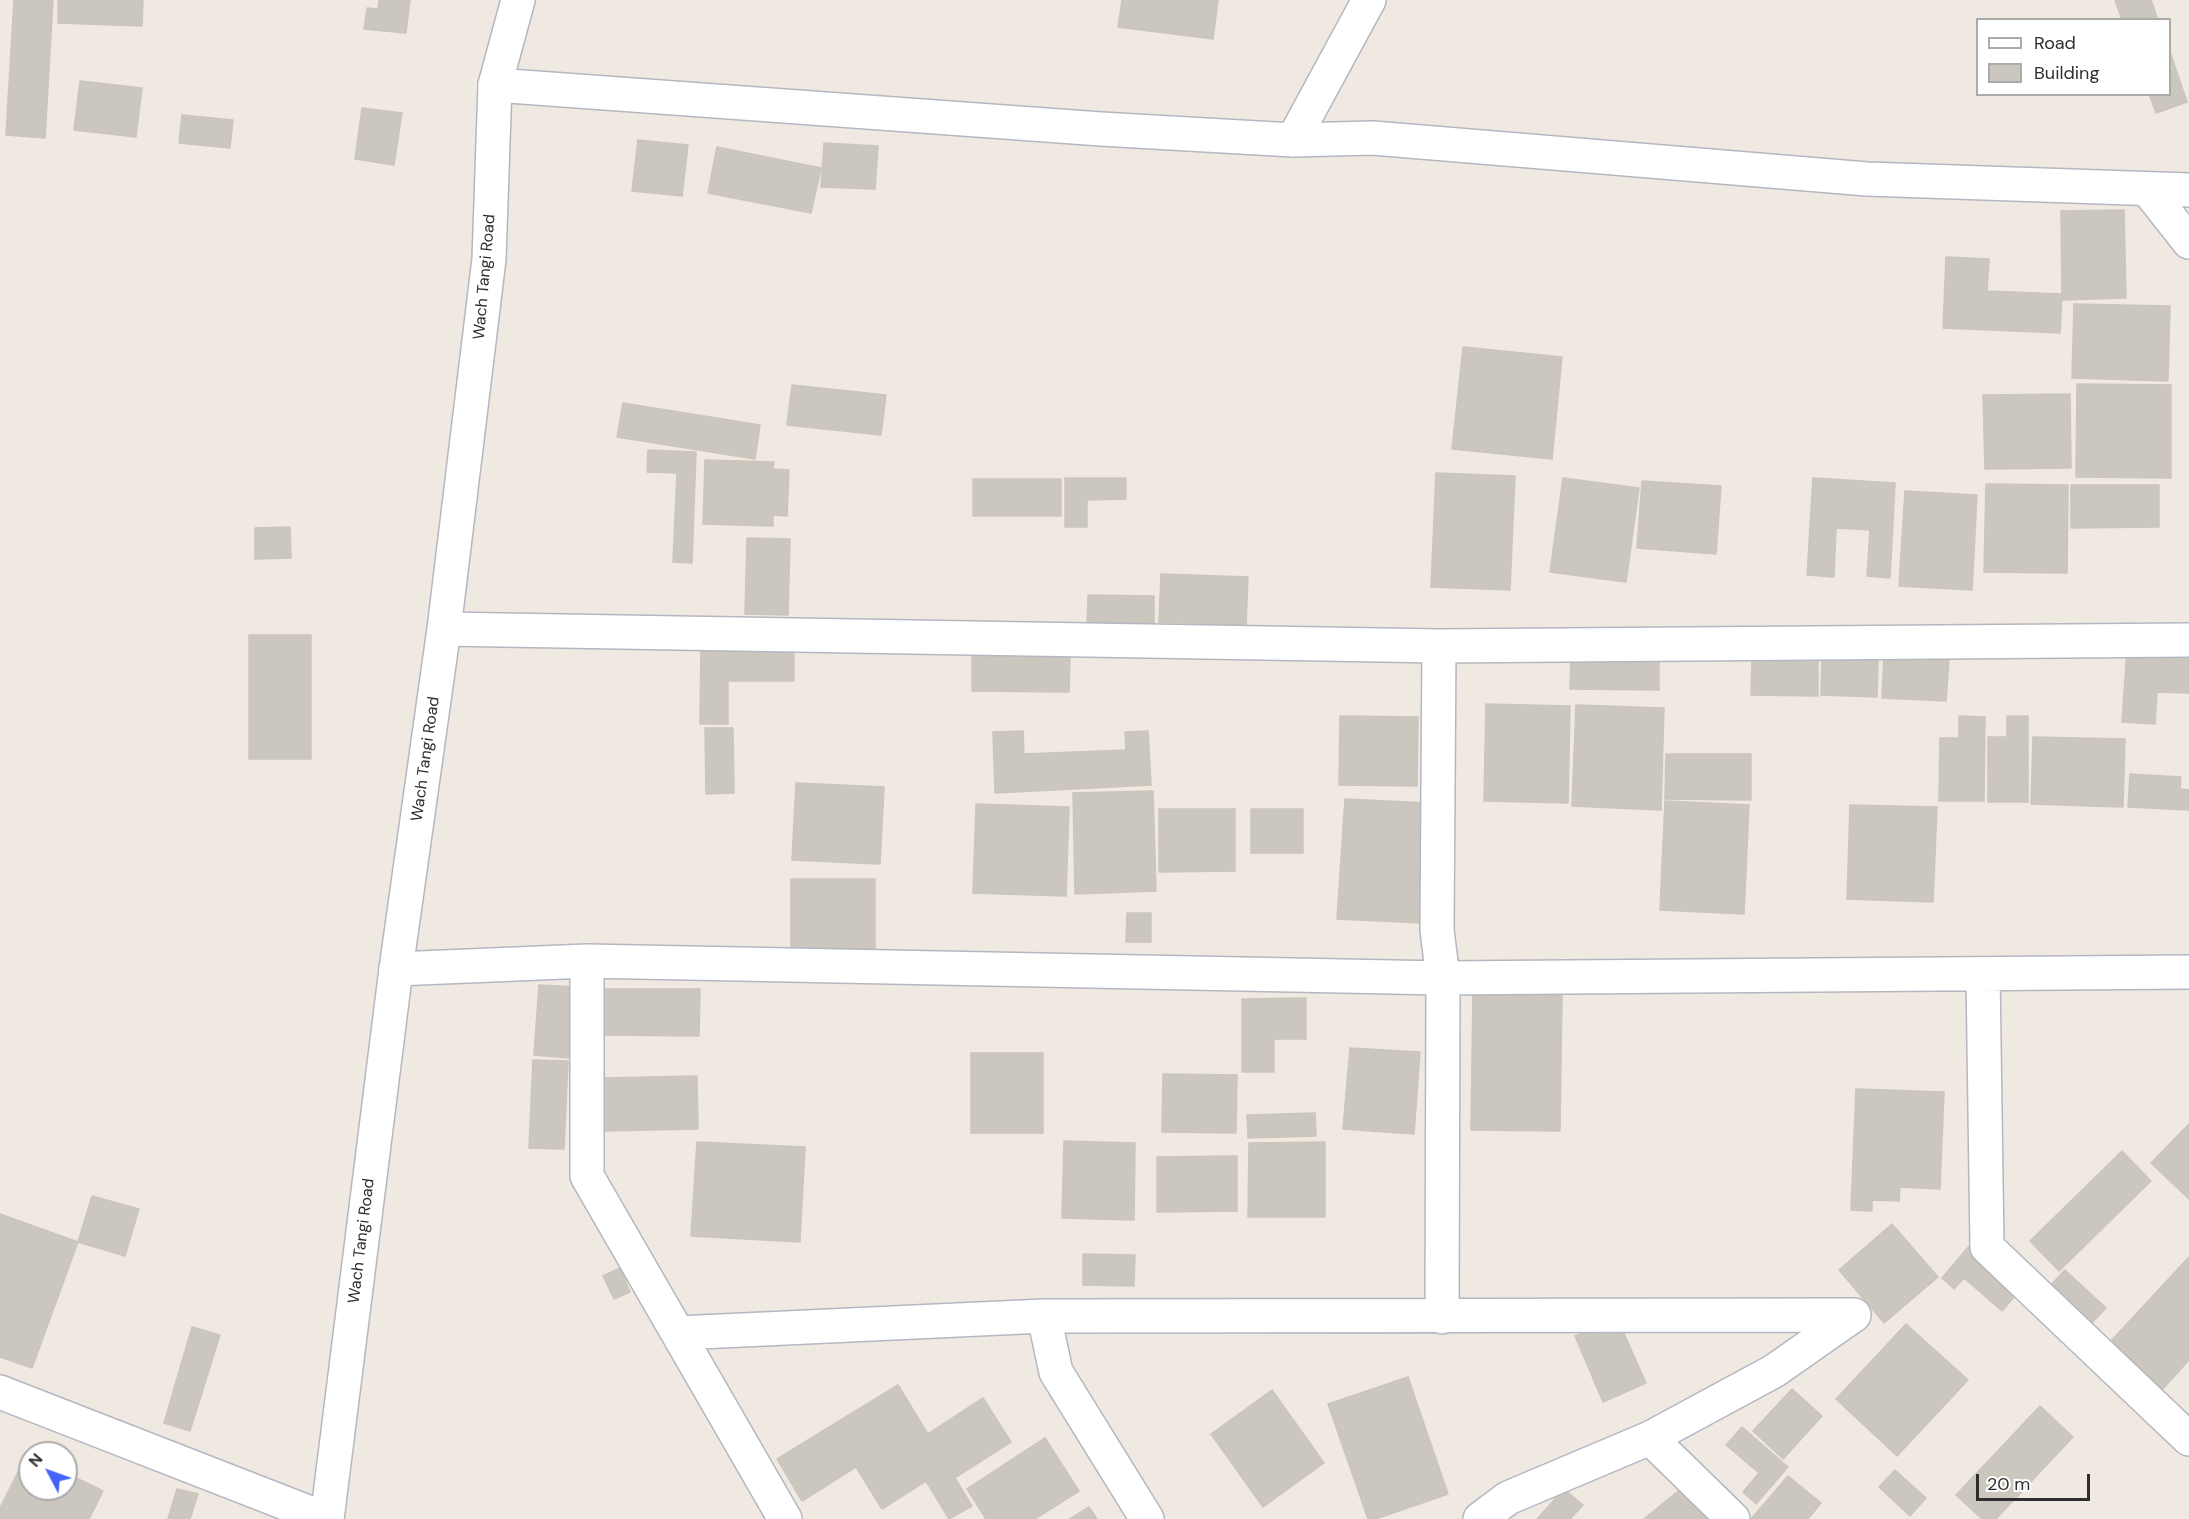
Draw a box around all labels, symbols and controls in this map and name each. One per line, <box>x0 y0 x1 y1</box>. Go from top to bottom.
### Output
legend <box>1976 18 2171 96</box>
text: Road <box>2034 31 2076 55</box>
text: Building <box>2034 61 2099 85</box>
street label: Wach Tangi Road <box>470 213 500 341</box>
street label: Wach Tangi Road <box>408 695 444 823</box>
street label: Wach Tangi Road <box>345 1177 379 1305</box>
north arrow <box>18 1441 78 1501</box>
text: N <box>24 1449 47 1471</box>
scale bar <box>1979 1462 2093 1500</box>
text: 20 m <box>1987 1472 2030 1496</box>

